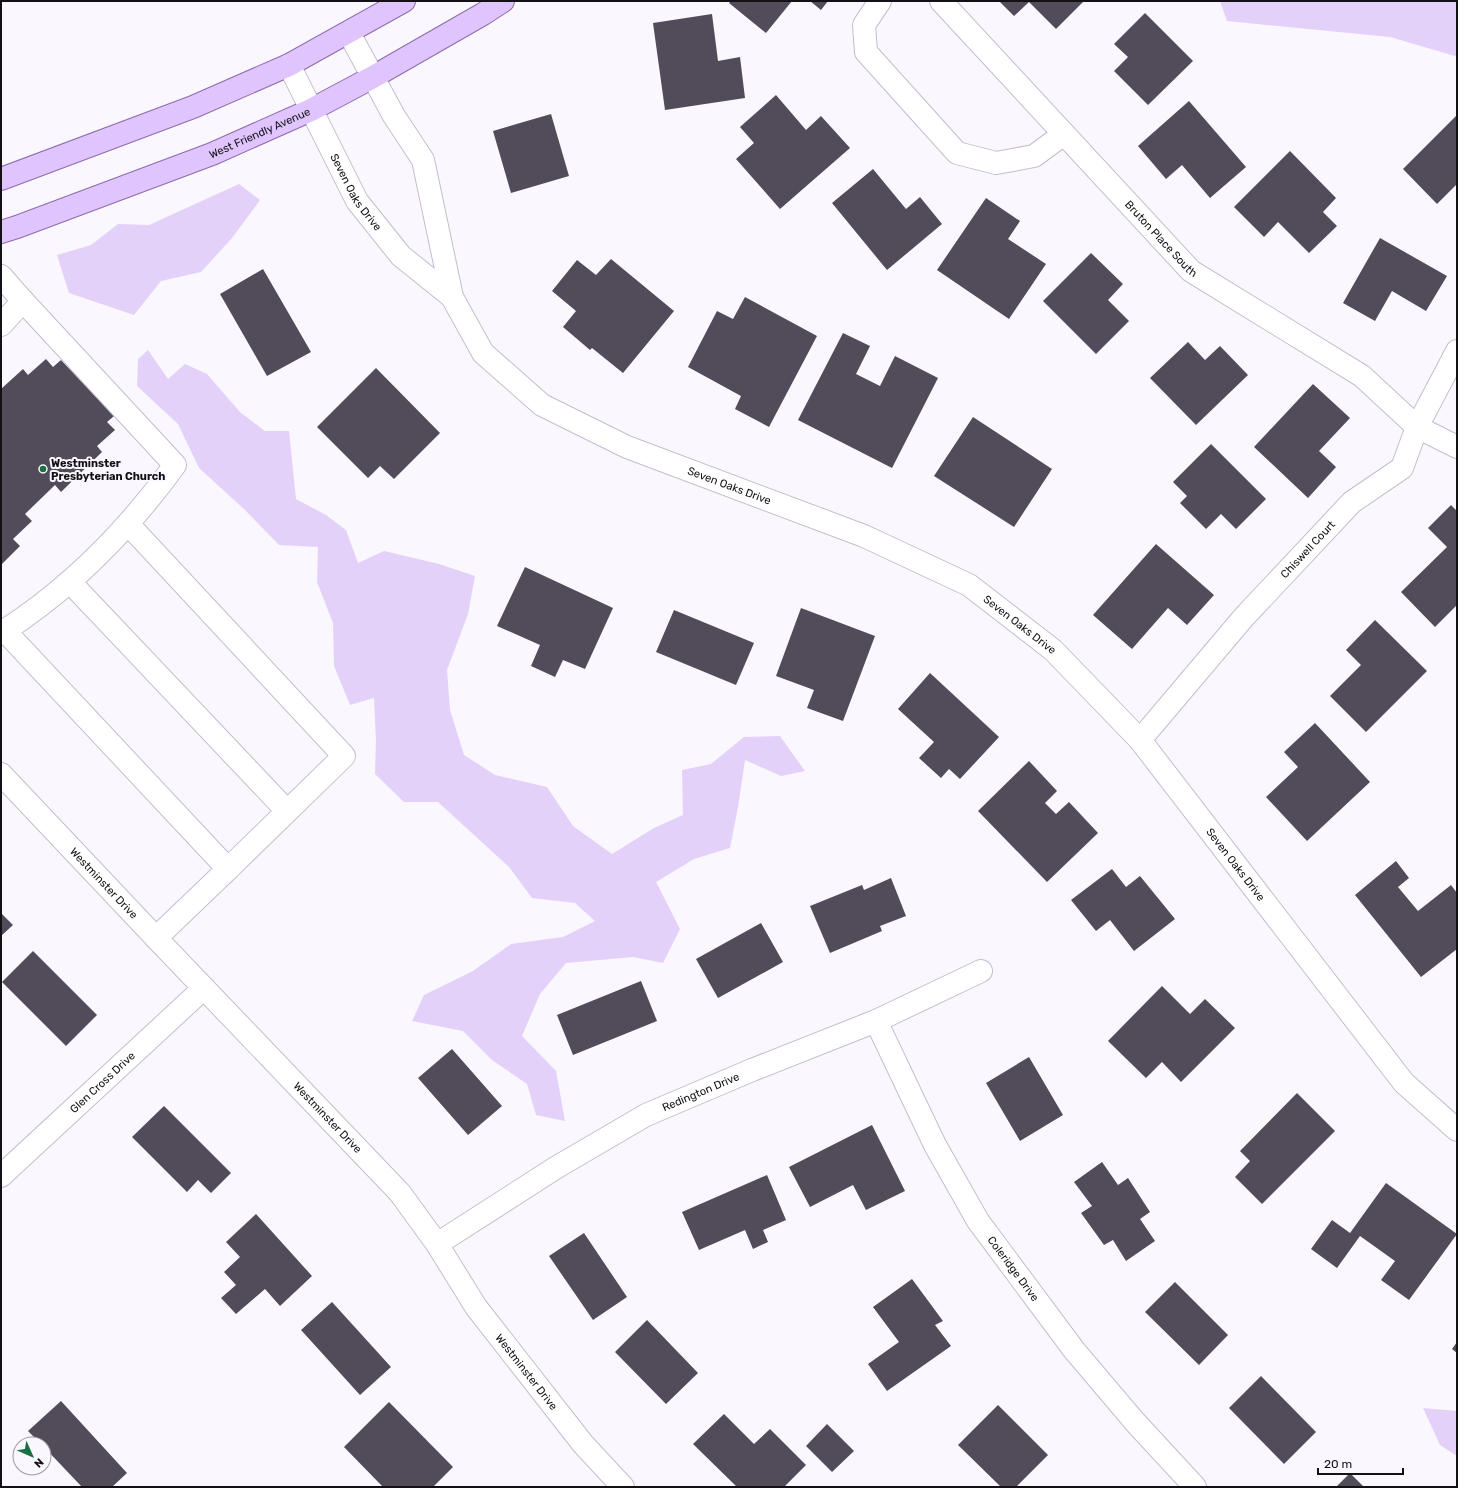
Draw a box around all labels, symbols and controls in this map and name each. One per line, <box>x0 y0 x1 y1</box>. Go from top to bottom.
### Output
street label: West Friendly Avenue <box>207 105 312 161</box>
street label: Seven Oaks Drive <box>328 151 385 233</box>
street label: Bruton Place South <box>1122 198 1199 280</box>
place label: Westminster Presbyterian Church <box>51 457 166 483</box>
marker: Westminster Presbyterian Church <box>38 464 48 474</box>
street label: Seven Oaks Drive <box>686 464 773 507</box>
street label: Chiswell Court <box>1278 517 1338 581</box>
street label: Seven Oaks Drive <box>981 592 1059 657</box>
street label: Seven Oaks Drive <box>1204 825 1268 903</box>
street label: Westminster Drive <box>67 845 141 921</box>
street label: Glen Cross Drive <box>67 1049 137 1116</box>
street label: Redington Drive <box>660 1070 741 1114</box>
street label: Westminster Drive <box>291 1079 365 1156</box>
street label: Coleridge Drive <box>985 1233 1042 1304</box>
street label: Westminster Drive <box>493 1331 560 1413</box>
north arrow <box>12 1436 52 1476</box>
scale bar <box>1318 1450 1403 1476</box>
text: N <box>31 1455 46 1470</box>
text: 20 m <box>1324 1457 1352 1471</box>

